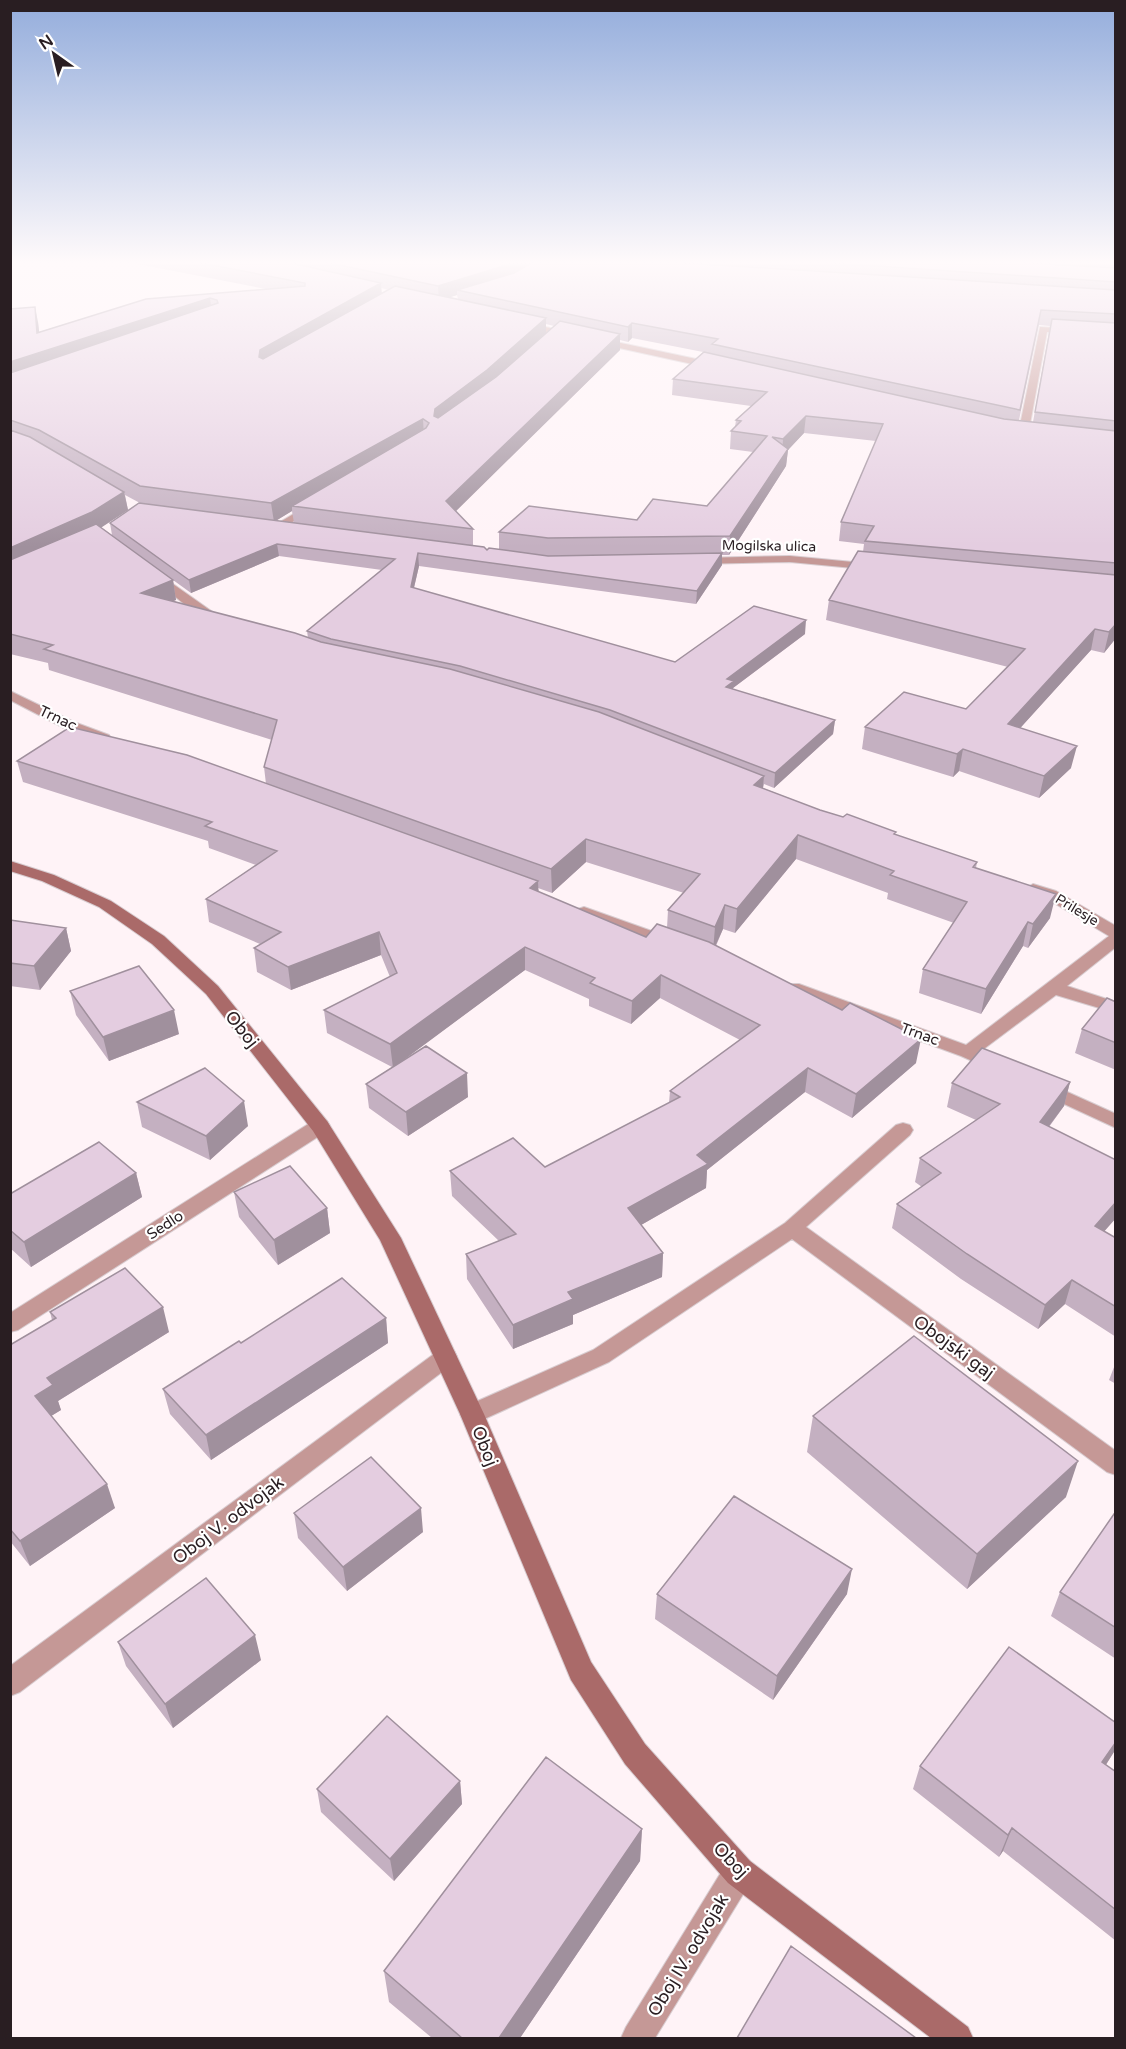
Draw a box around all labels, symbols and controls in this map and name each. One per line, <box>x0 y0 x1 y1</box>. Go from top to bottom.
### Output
north arrow <box>24 24 84 84</box>
text: N <box>35 31 57 54</box>
street label: Mogilska ulica <box>722 537 816 555</box>
street label: Trnac <box>36 701 80 735</box>
street label: Prilesje <box>1052 890 1102 930</box>
street label: Oboj <box>220 1006 264 1052</box>
street label: Trnac <box>898 1019 942 1049</box>
street label: Sedlo <box>143 1207 187 1243</box>
street label: Obojski gaj <box>909 1310 999 1384</box>
street label: Oboj <box>467 1423 503 1469</box>
street label: Oboj V. odvojak <box>168 1471 288 1569</box>
street label: Oboj <box>709 1837 753 1883</box>
street label: Oboj IV. odvojak <box>643 1890 733 2020</box>

